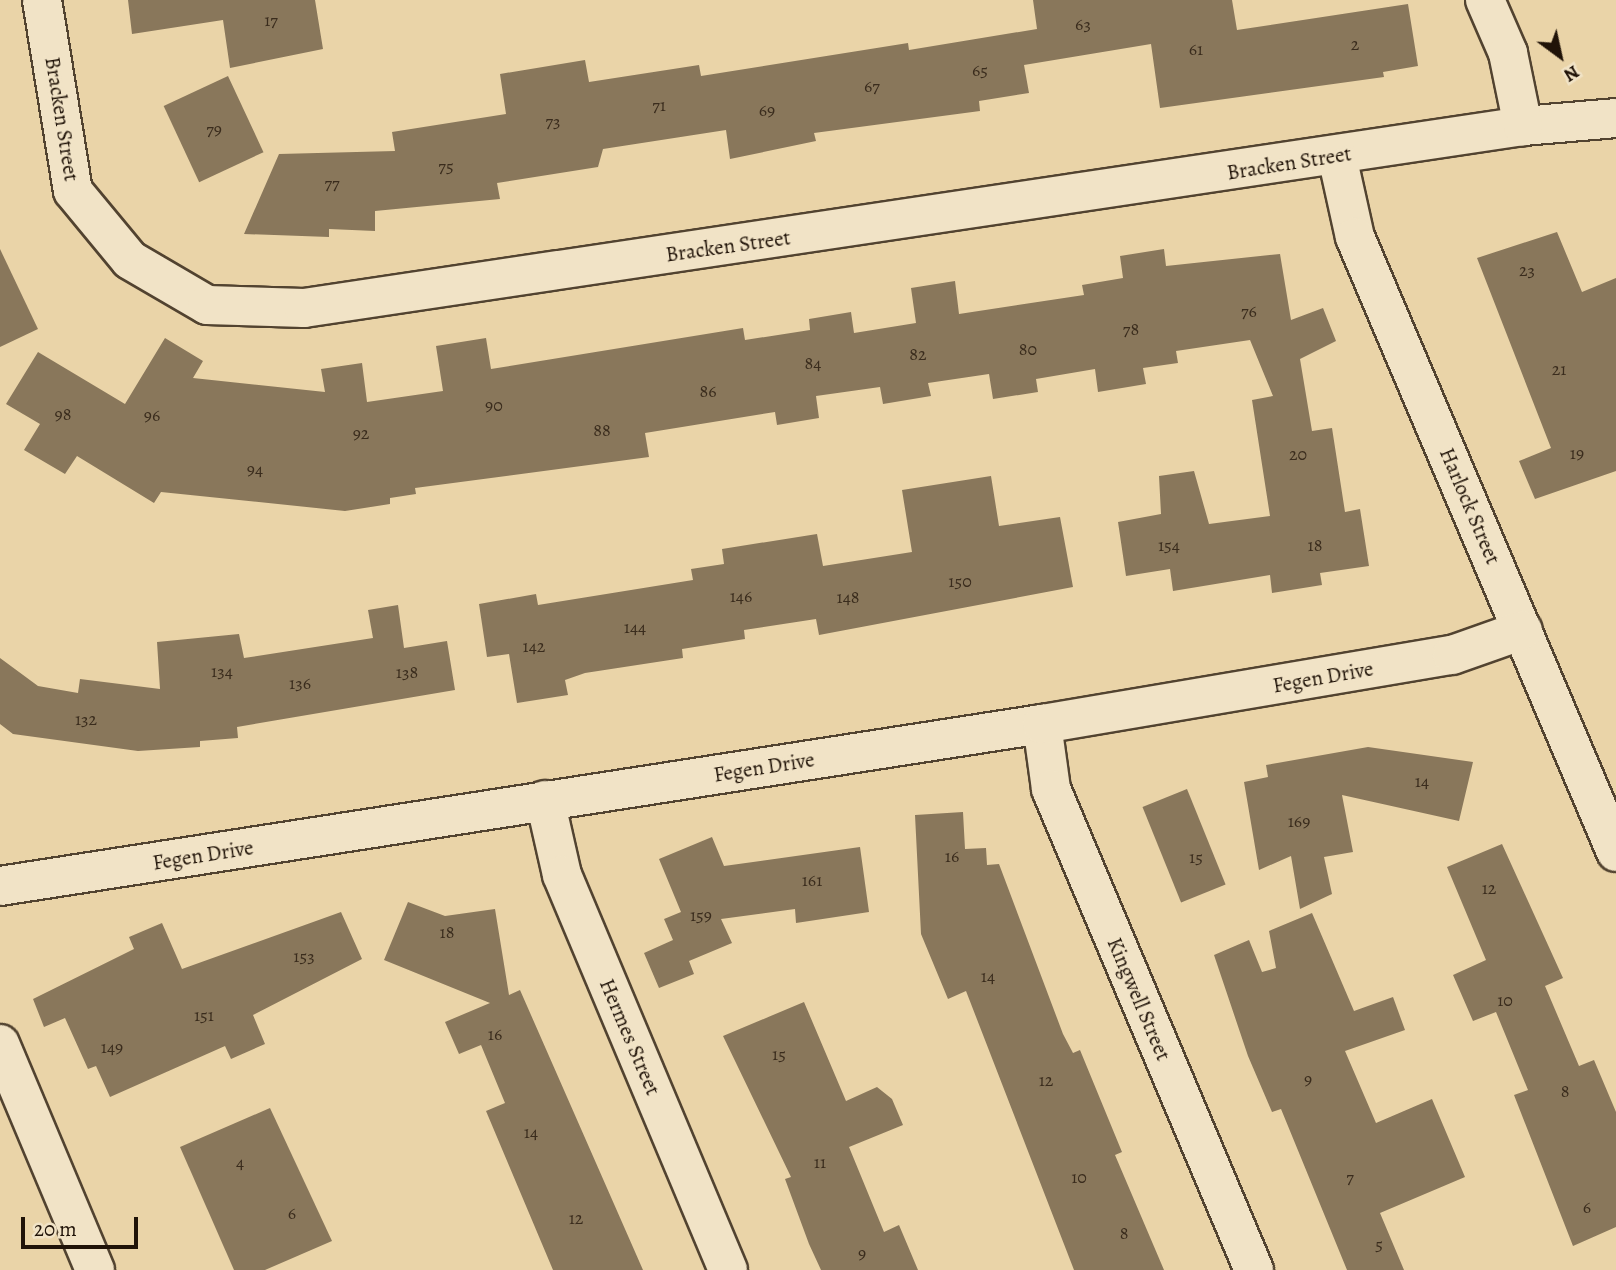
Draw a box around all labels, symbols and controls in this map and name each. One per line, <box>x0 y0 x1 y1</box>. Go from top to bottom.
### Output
house number: 17 <box>264 9 278 31</box>
house number: 63 <box>1075 13 1091 35</box>
north arrow <box>1525 21 1595 91</box>
house number: 2 <box>1351 33 1359 55</box>
house number: 61 <box>1189 38 1203 60</box>
street label: Bracken Street <box>40 55 84 183</box>
house number: 65 <box>972 59 988 81</box>
text: N <box>1559 59 1584 88</box>
house number: 67 <box>864 75 880 97</box>
house number: 71 <box>652 94 666 116</box>
house number: 69 <box>759 99 775 121</box>
house number: 73 <box>545 110 561 132</box>
house number: 79 <box>206 118 222 140</box>
street label: Bracken Street <box>1225 141 1353 185</box>
house number: 75 <box>438 155 454 177</box>
house number: 77 <box>324 172 340 194</box>
street label: Bracken Street <box>664 225 792 267</box>
house number: 23 <box>1519 259 1535 281</box>
house number: 76 <box>1241 300 1257 322</box>
house number: 78 <box>1123 318 1139 340</box>
house number: 80 <box>1019 338 1037 360</box>
house number: 82 <box>909 343 927 365</box>
house number: 84 <box>805 352 821 374</box>
house number: 21 <box>1552 358 1566 380</box>
house number: 86 <box>699 380 717 402</box>
house number: 90 <box>485 394 503 416</box>
house number: 98 <box>55 403 71 425</box>
house number: 96 <box>144 404 160 426</box>
house number: 88 <box>593 419 611 441</box>
house number: 92 <box>353 422 369 444</box>
house number: 19 <box>1570 442 1584 464</box>
house number: 20 <box>1289 443 1307 465</box>
street label: Harlock Street <box>1434 444 1506 568</box>
house number: 94 <box>247 458 263 480</box>
house number: 154 <box>1158 534 1180 556</box>
house number: 18 <box>1308 534 1322 556</box>
house number: 150 <box>948 570 972 592</box>
house number: 146 <box>730 585 752 607</box>
house number: 148 <box>836 586 860 608</box>
house number: 144 <box>624 616 646 638</box>
house number: 142 <box>523 635 545 657</box>
street label: Fegen Drive <box>1271 656 1375 698</box>
house number: 134 <box>211 660 233 682</box>
house number: 138 <box>396 661 418 683</box>
house number: 136 <box>289 672 311 694</box>
house number: 132 <box>75 708 97 730</box>
street label: Fegen Drive <box>712 747 816 787</box>
house number: 14 <box>1415 770 1429 792</box>
house number: 169 <box>1288 810 1310 832</box>
street label: Fegen Drive <box>151 835 255 875</box>
house number: 16 <box>945 845 959 867</box>
house number: 15 <box>1189 846 1203 868</box>
house number: 161 <box>802 869 822 891</box>
house number: 12 <box>1482 877 1496 899</box>
house number: 159 <box>690 904 712 926</box>
house number: 18 <box>440 921 454 943</box>
street label: Kingwell Street <box>1102 934 1176 1064</box>
house number: 153 <box>293 945 315 967</box>
house number: 14 <box>981 965 995 987</box>
street label: Hermes Street <box>594 975 666 1099</box>
house number: 10 <box>1497 989 1513 1011</box>
house number: 151 <box>194 1004 214 1026</box>
house number: 16 <box>488 1023 502 1045</box>
house number: 149 <box>101 1036 123 1058</box>
house number: 15 <box>772 1043 786 1065</box>
house number: 9 <box>1304 1068 1312 1090</box>
house number: 12 <box>1039 1069 1053 1091</box>
house number: 8 <box>1561 1080 1569 1102</box>
house number: 14 <box>524 1121 538 1143</box>
house number: 4 <box>236 1151 244 1173</box>
house number: 11 <box>814 1151 826 1173</box>
house number: 10 <box>1071 1166 1087 1188</box>
house number: 7 <box>1346 1166 1354 1188</box>
house number: 6 <box>1583 1196 1591 1218</box>
house number: 6 <box>288 1202 296 1224</box>
scale bar <box>24 1204 142 1248</box>
house number: 12 <box>569 1207 583 1229</box>
text: 20 m <box>34 1215 77 1243</box>
house number: 8 <box>1120 1222 1128 1244</box>
house number: 5 <box>1375 1233 1383 1255</box>
house number: 9 <box>858 1242 866 1264</box>

